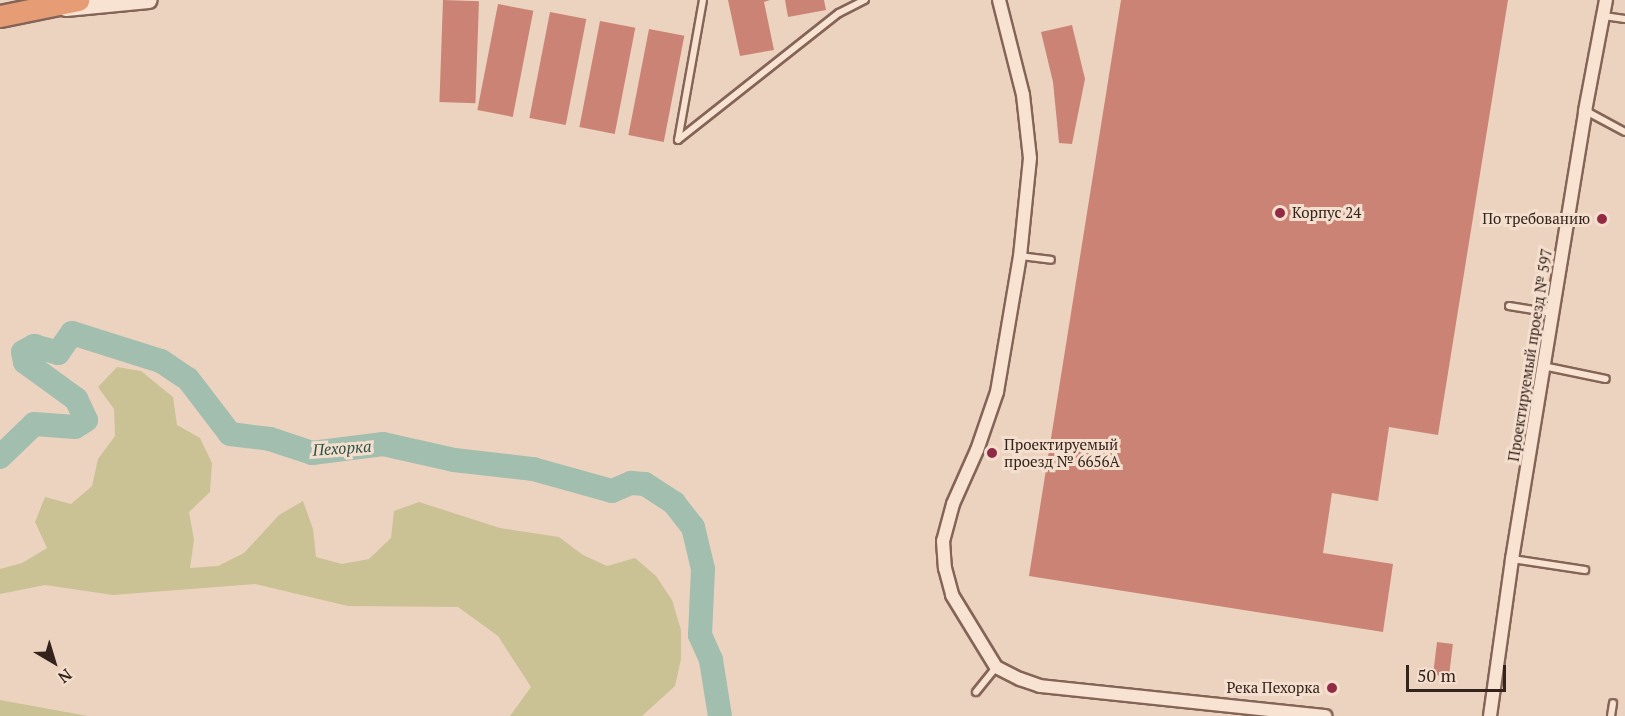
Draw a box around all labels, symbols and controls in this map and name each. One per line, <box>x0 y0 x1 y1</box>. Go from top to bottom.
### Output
place label: Корпус 24 <box>1292 204 1361 222</box>
marker: Корпус 24 <box>1273 206 1287 220</box>
place label: По требованию <box>1482 210 1590 228</box>
marker: По требованию <box>1595 212 1609 226</box>
street label: Проектируемый проезд № 597 <box>1504 247 1556 463</box>
place label: Проектируемый проезд № 6656А <box>1004 435 1120 470</box>
water label: Пехорка <box>312 436 372 460</box>
marker: Проектируемый проезд № 6656А <box>985 446 999 460</box>
north arrow <box>24 632 84 692</box>
scale bar <box>1409 653 1510 691</box>
text: 50 m <box>1417 663 1456 687</box>
text: N <box>54 664 77 689</box>
place label: Река Пехорка <box>1227 679 1320 697</box>
marker: Река Пехорка <box>1325 681 1339 695</box>

